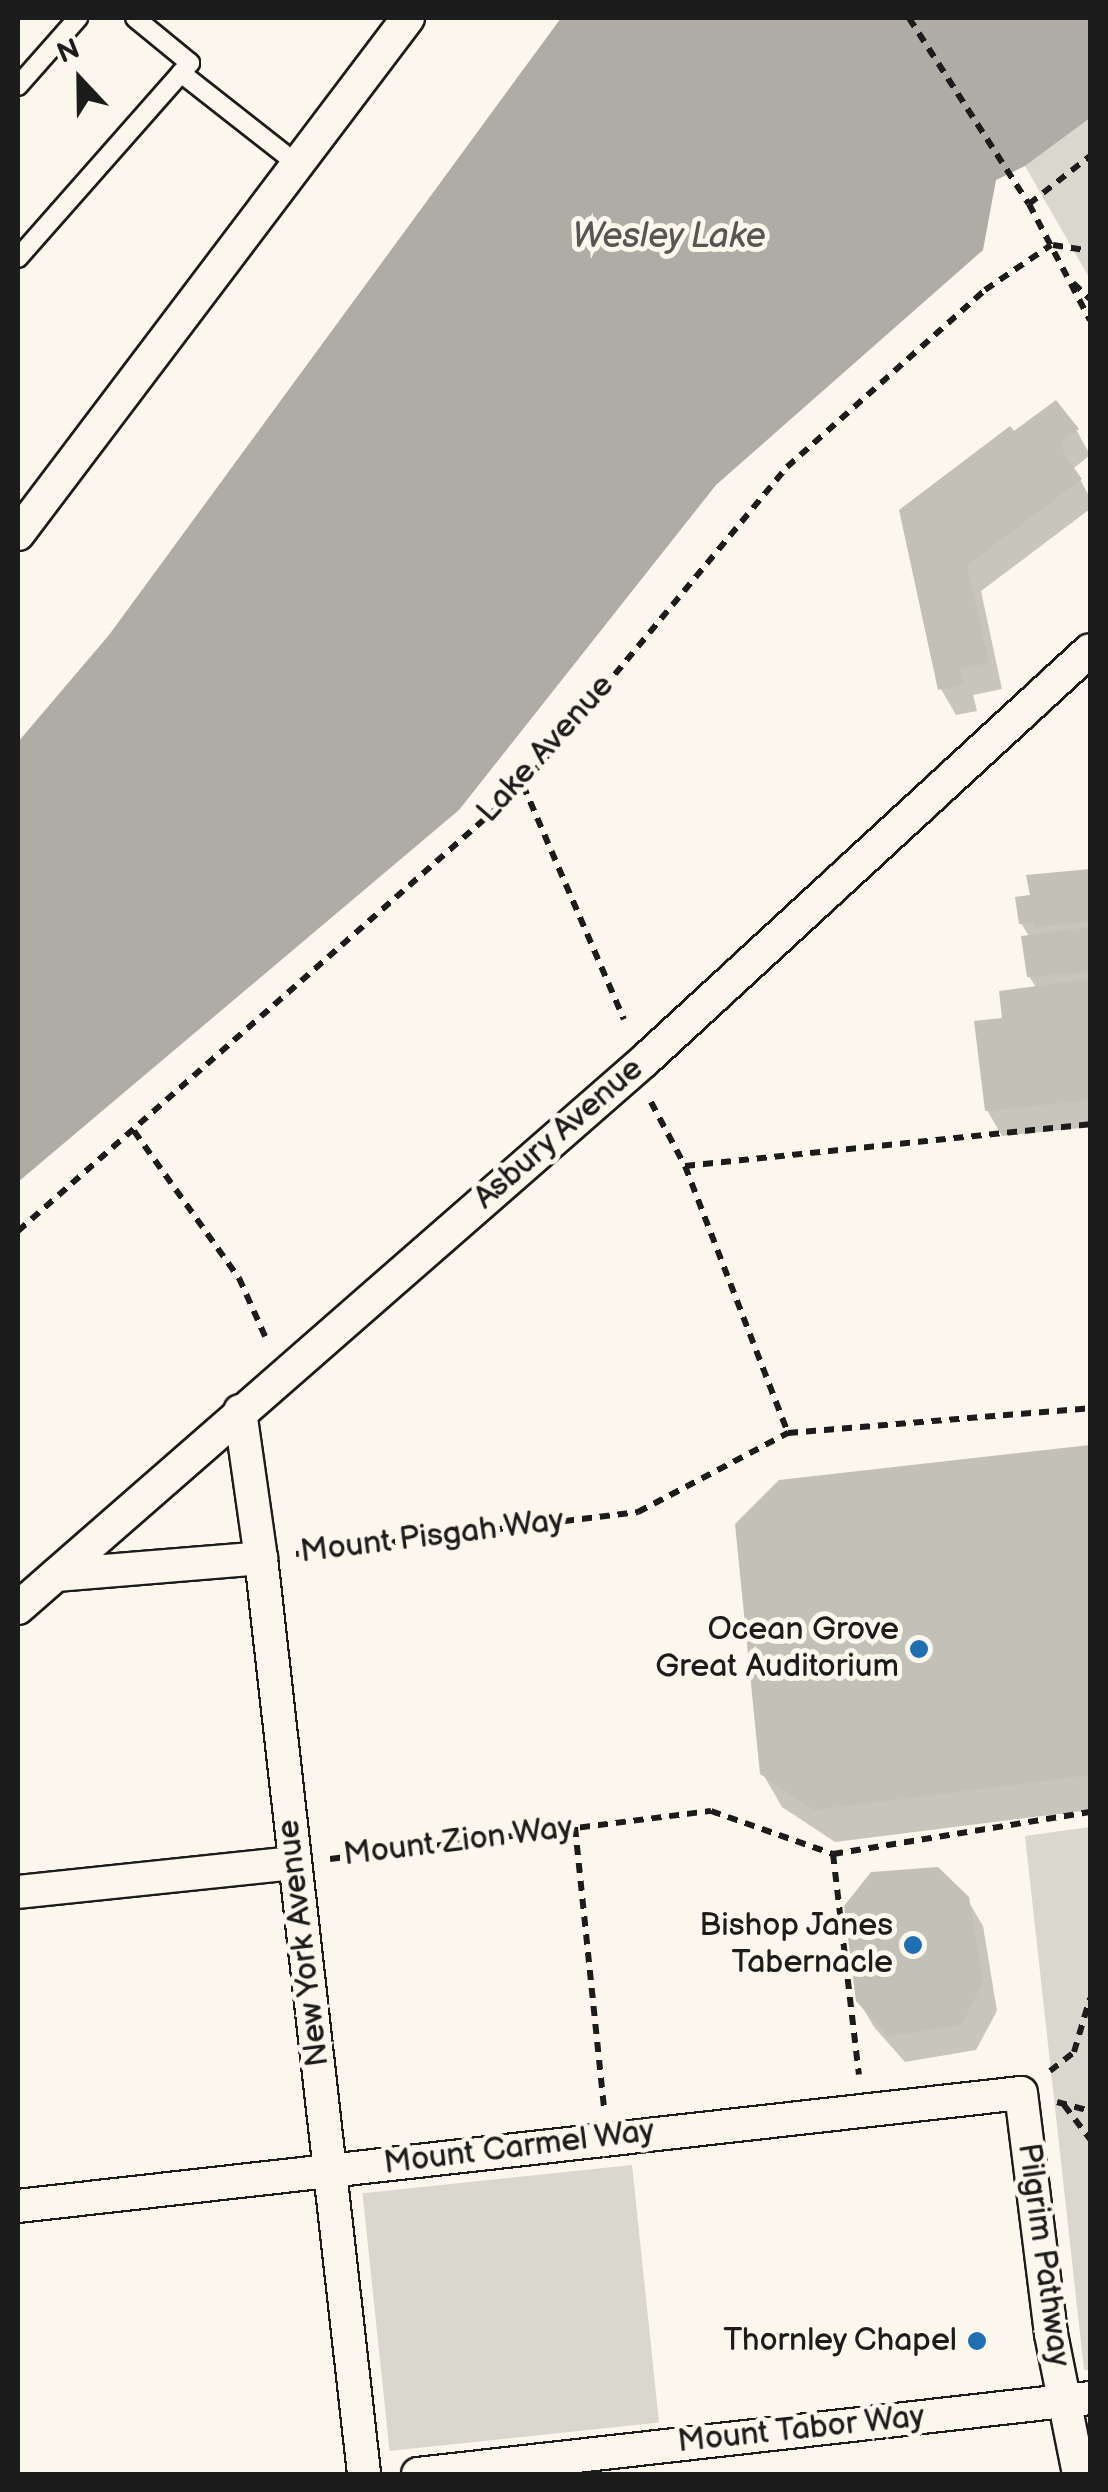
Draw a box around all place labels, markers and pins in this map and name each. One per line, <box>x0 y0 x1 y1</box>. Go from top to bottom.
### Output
place label: Ocean Grove Great Auditorium <box>655 1612 899 1687</box>
marker: Ocean Grove Great Auditorium <box>908 1638 930 1660</box>
place label: Bishop Janes Tabernacle <box>698 1908 893 1983</box>
marker: Bishop Janes Tabernacle <box>902 1934 924 1956</box>
place label: Thornley Chapel <box>721 2322 957 2360</box>
marker: Thornley Chapel <box>966 2330 988 2352</box>

